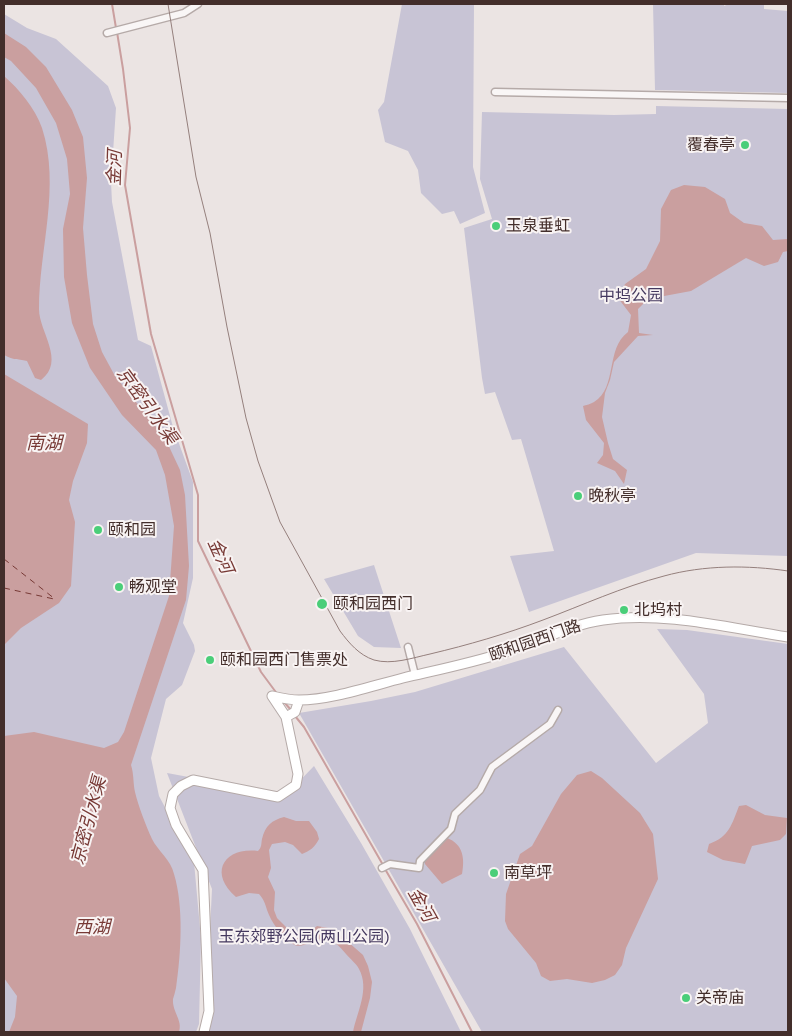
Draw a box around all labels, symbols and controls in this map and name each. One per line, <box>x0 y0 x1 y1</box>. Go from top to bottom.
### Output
place label: 覆春亭 <box>687 135 735 155</box>
marker: 覆春亭 <box>739 139 751 151</box>
water label: 金河 <box>104 150 126 186</box>
place label: 玉泉垂虹 <box>506 216 570 236</box>
marker: 玉泉垂虹 <box>490 220 502 232</box>
park label: 中坞公园 <box>599 286 663 306</box>
water label: 京密引水渠 <box>112 363 182 449</box>
water label: 南湖 <box>26 433 62 455</box>
place label: 晚秋亭 <box>588 486 636 506</box>
marker: 晚秋亭 <box>572 490 584 502</box>
place label: 颐和园 <box>108 520 156 540</box>
marker: 颐和园 <box>92 524 104 536</box>
water label: 金河 <box>203 535 237 577</box>
place label: 畅观堂 <box>129 577 177 597</box>
marker: 畅观堂 <box>113 581 125 593</box>
place label: 颐和园西门 <box>333 594 413 614</box>
marker: 颐和园西门 <box>315 597 329 611</box>
place label: 北坞村 <box>634 600 682 620</box>
marker: 北坞村 <box>618 604 630 616</box>
street label: 颐和园西门路 <box>486 616 584 666</box>
place label: 颐和园西门售票处 <box>220 650 348 670</box>
marker: 颐和园西门售票处 <box>204 654 216 666</box>
water label: 京密引水渠 <box>67 775 111 867</box>
place label: 南草坪 <box>504 863 552 883</box>
marker: 南草坪 <box>488 867 500 879</box>
water label: 金河 <box>403 884 439 926</box>
water label: 西湖 <box>74 917 110 939</box>
park label: 玉东郊野公园(两山公园) <box>218 927 390 947</box>
place label: 关帝庙 <box>696 988 744 1008</box>
marker: 关帝庙 <box>680 992 692 1004</box>

